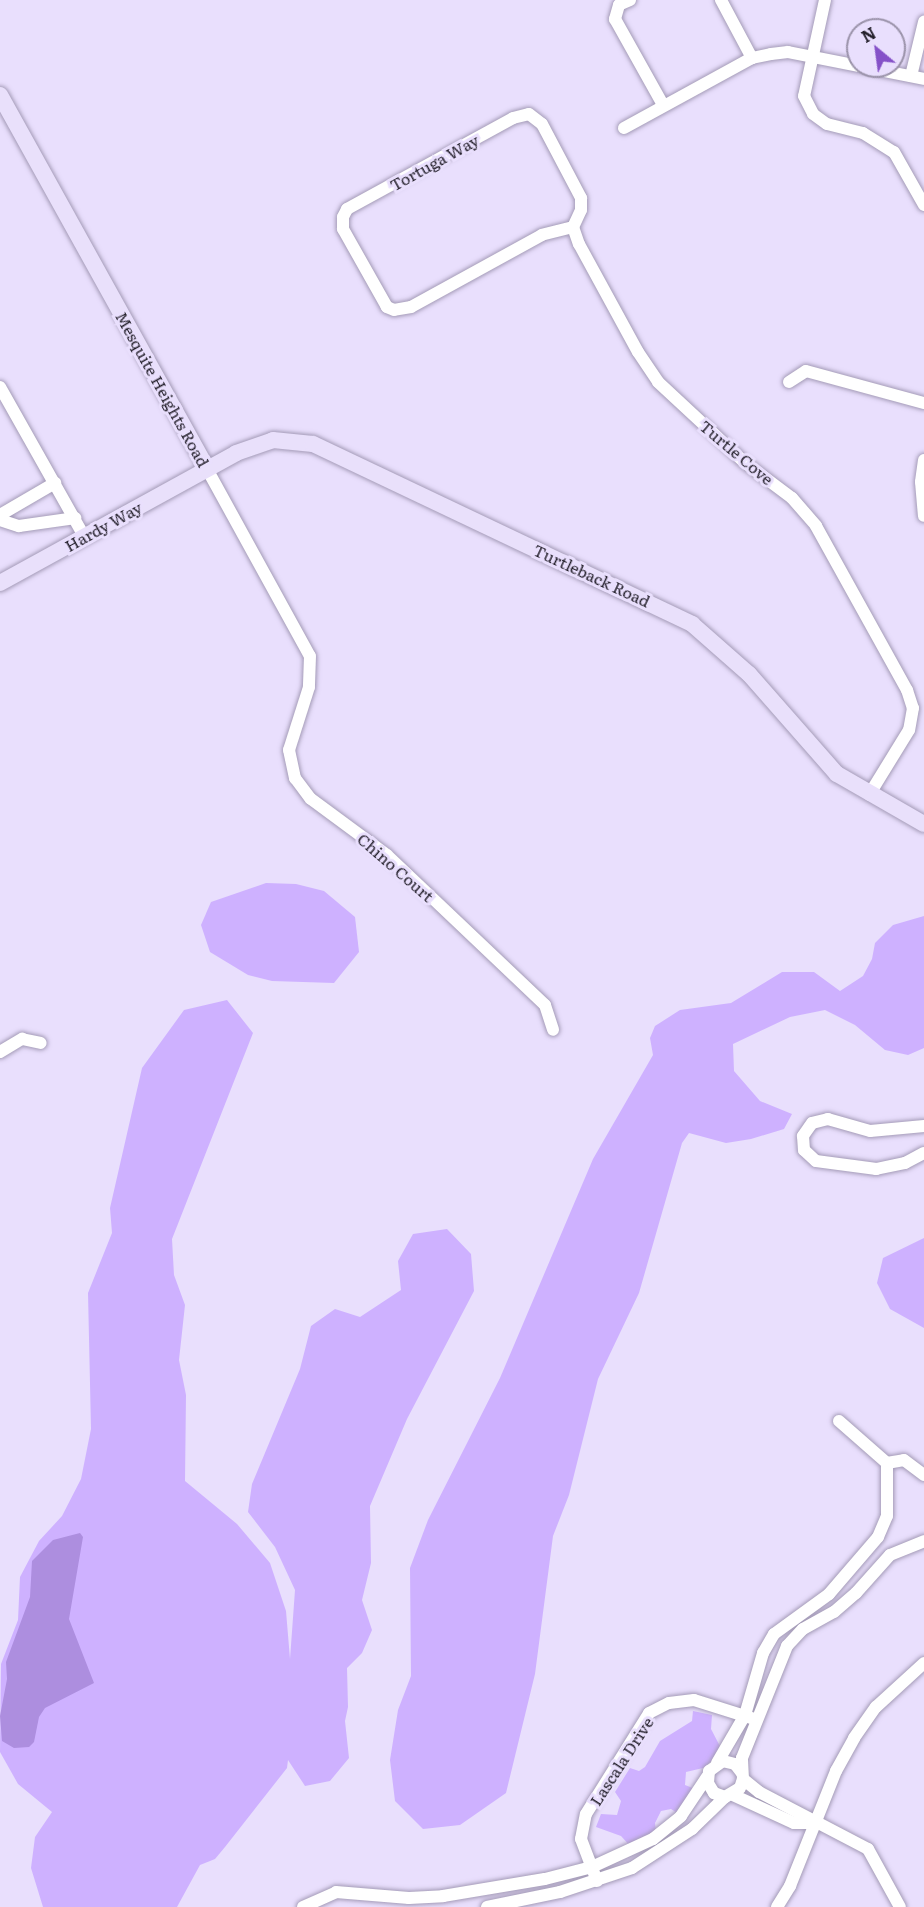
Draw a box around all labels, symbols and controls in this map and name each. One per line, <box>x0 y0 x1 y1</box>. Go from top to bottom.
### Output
north arrow <box>846 18 906 78</box>
text: N <box>857 20 880 48</box>
street label: Tortuga Way <box>386 130 482 194</box>
street label: Mesquite Heights Road <box>112 308 214 470</box>
street label: Turtle Cove <box>696 416 778 488</box>
street label: Hardy Way <box>61 497 145 555</box>
street label: Turtleback Road <box>531 540 653 610</box>
street label: Chino Court <box>354 829 438 905</box>
street label: Lascala Drive <box>585 1713 657 1809</box>

